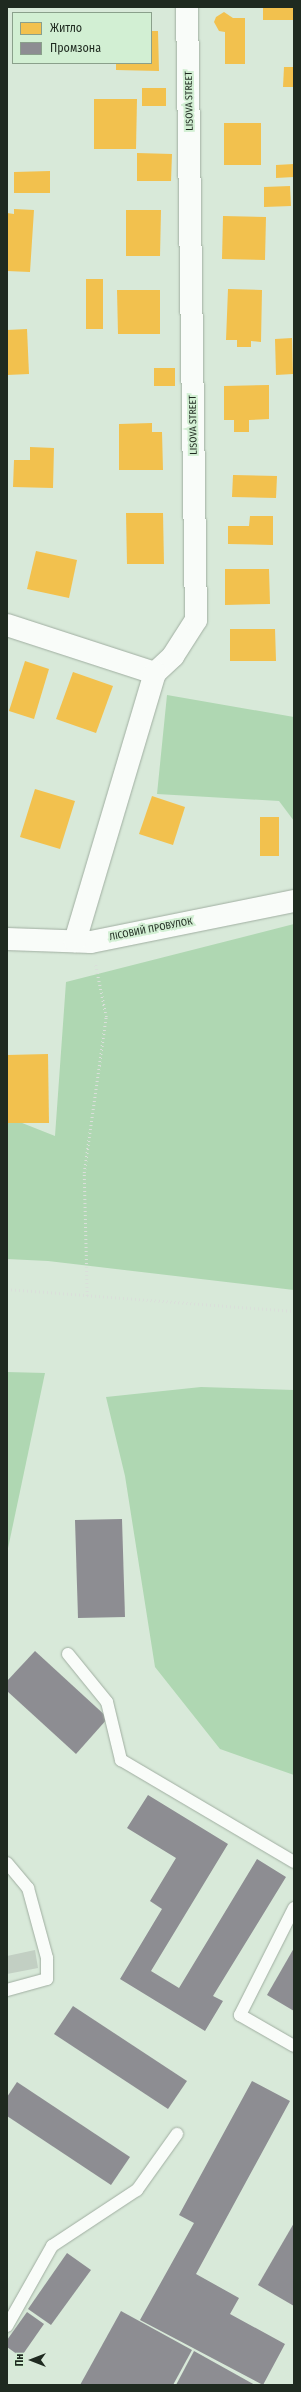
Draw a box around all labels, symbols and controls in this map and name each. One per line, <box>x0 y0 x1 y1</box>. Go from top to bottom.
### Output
legend <box>12 12 152 64</box>
text: Житло <box>50 21 82 35</box>
text: Промзона <box>50 41 101 55</box>
street label: LISOVA STREET <box>183 71 197 131</box>
street label: LISOVA STREET <box>187 395 201 455</box>
street label: ЛІСОВИЙ ПРОВУЛОК <box>108 916 194 944</box>
north arrow <box>12 2340 52 2380</box>
text: Пн <box>13 2354 26 2366</box>

